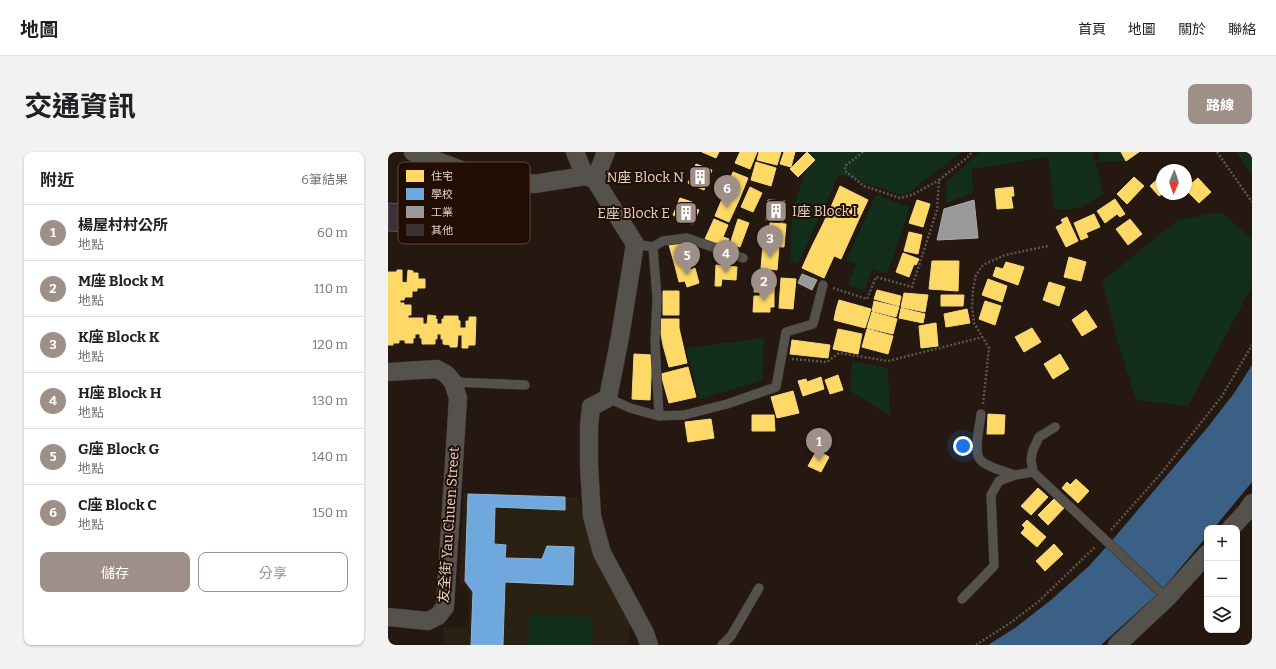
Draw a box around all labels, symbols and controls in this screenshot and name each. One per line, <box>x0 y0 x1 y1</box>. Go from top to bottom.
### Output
text: 地圖 <box>20 18 58 41</box>
text: 首頁 <box>1078 21 1106 38</box>
text: 地圖 <box>1128 21 1156 38</box>
text: 關於 <box>1178 21 1206 38</box>
text: 聯絡 <box>1228 21 1256 38</box>
button: 路線 <box>1188 84 1252 124</box>
text: 交通資訊 <box>24 90 136 123</box>
legend <box>398 162 530 244</box>
building icon: N座 Block N <box>687 164 713 190</box>
north arrow <box>1156 164 1192 200</box>
place label: N座 Block N <box>606 169 684 186</box>
text: 附近 <box>40 170 74 191</box>
text: 住宅 <box>431 170 453 183</box>
text: 6筆結果 <box>301 172 348 187</box>
pin: 6 <box>714 175 740 208</box>
text: 學校 <box>431 188 453 201</box>
building icon: I座 Block I <box>763 198 789 224</box>
building icon: E座 Block E <box>673 200 699 226</box>
place label: I座 Block I <box>792 203 857 220</box>
place label: E座 Block E <box>597 205 670 222</box>
text: 工業 <box>431 206 453 219</box>
text: 楊屋村村公所 <box>78 216 168 234</box>
text: 其他 <box>431 224 453 237</box>
text: 1 <box>50 225 56 240</box>
text: 60 m <box>317 225 348 240</box>
pin: 3 <box>757 225 783 258</box>
text: 地點 <box>78 237 104 252</box>
pin: 4 <box>713 240 739 273</box>
pin: 5 <box>674 242 700 275</box>
pin: 2 <box>751 268 777 301</box>
text: M座 Block M <box>78 272 164 290</box>
text: 2 <box>49 281 57 296</box>
text: 110 m <box>314 281 348 296</box>
text: 地點 <box>78 293 104 308</box>
text: K座 Block K <box>78 328 159 346</box>
text: 3 <box>49 337 57 352</box>
text: 120 m <box>312 337 348 352</box>
text: 地點 <box>78 349 104 364</box>
text: H座 Block H <box>78 384 161 402</box>
text: 4 <box>49 393 57 408</box>
text: 130 m <box>312 393 348 408</box>
text: 地點 <box>78 405 104 420</box>
pin: 1 <box>806 428 832 461</box>
your location <box>953 436 973 456</box>
text: G座 Block G <box>78 440 159 458</box>
street label: 友全街 Yau Chuen Street <box>435 446 463 604</box>
text: 5 <box>49 449 57 464</box>
text: 140 m <box>312 449 348 464</box>
text: 地點 <box>78 461 104 476</box>
text: C座 Block C <box>78 496 157 514</box>
text: 6 <box>49 505 57 520</box>
text: 150 m <box>312 505 348 520</box>
text: 地點 <box>78 517 104 532</box>
map controls <box>1204 525 1240 633</box>
button: + <box>1204 525 1240 561</box>
button: 儲存 <box>40 552 190 592</box>
button: 分享 <box>198 552 348 592</box>
button: − <box>1204 561 1240 597</box>
button: layers <box>1204 597 1240 633</box>

